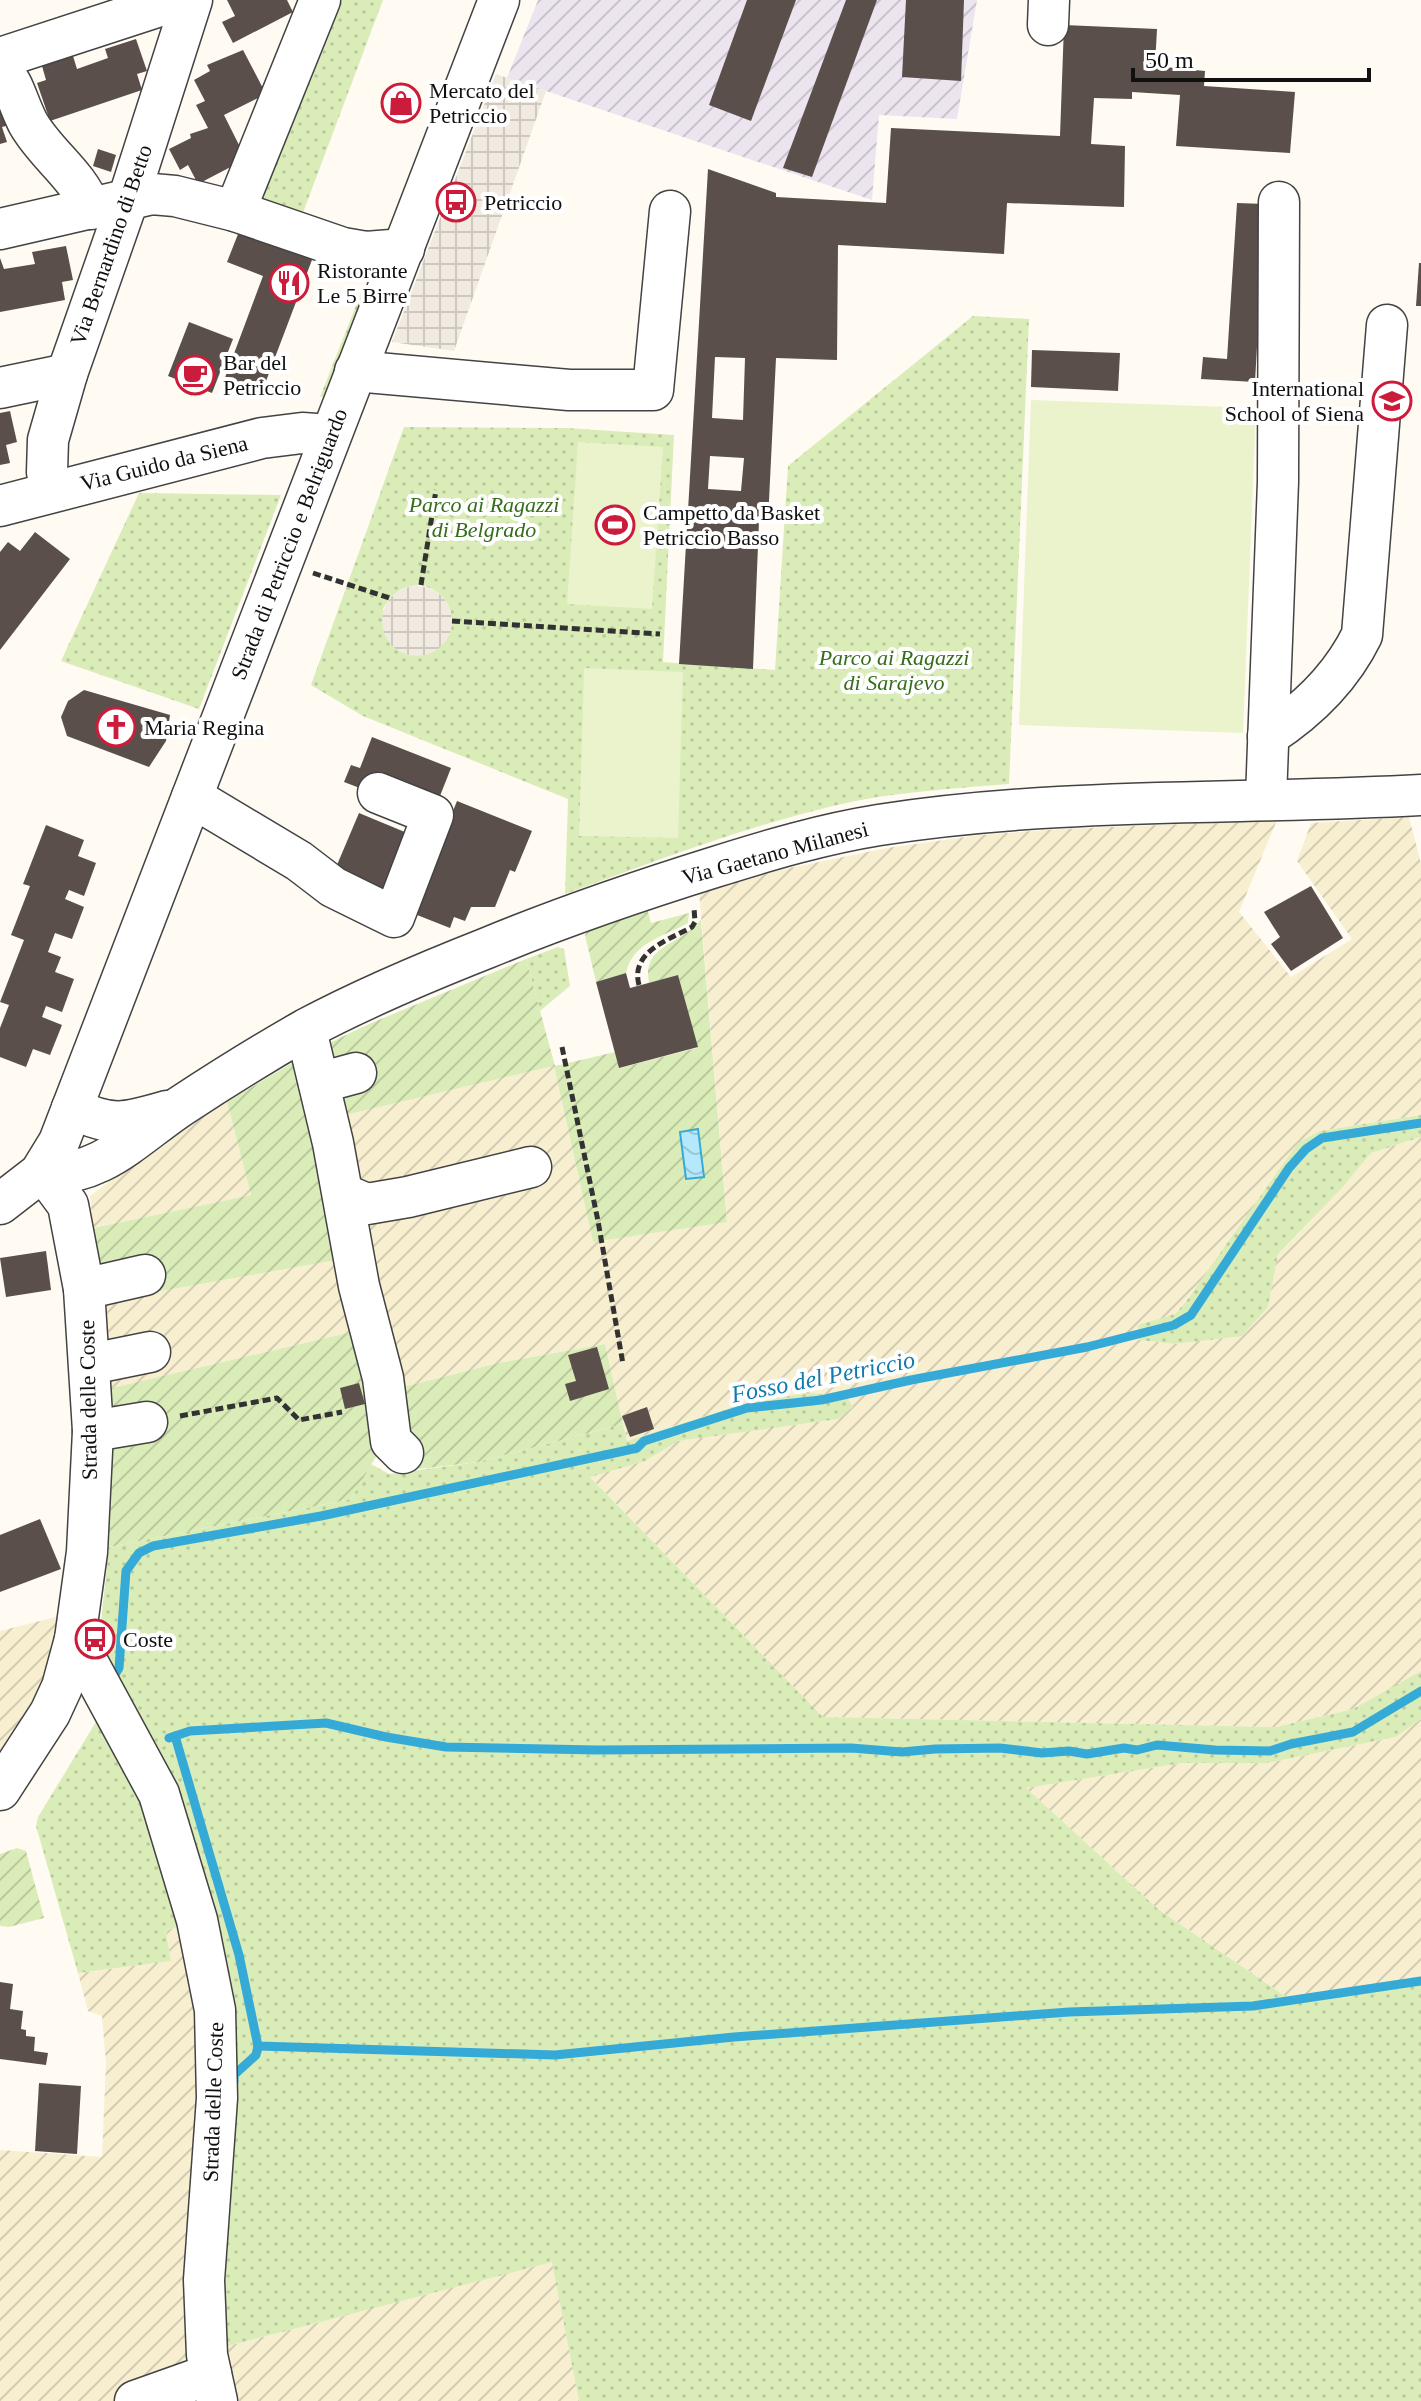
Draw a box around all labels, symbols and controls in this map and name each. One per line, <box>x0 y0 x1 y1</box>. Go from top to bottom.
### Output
scale bar <box>1133 32 1369 82</box>
text: 50 m <box>1145 47 1194 73</box>
place label: Mercato del Petriccio <box>429 78 535 128</box>
shop icon: Mercato del Petriccio <box>380 82 422 124</box>
street label: Via Bernardino di Betto <box>65 141 157 349</box>
bus stop icon: Petriccio <box>435 181 477 223</box>
place label: Petriccio <box>484 190 562 215</box>
place label: Ristorante Le 5 Birre <box>317 258 407 308</box>
restaurant icon: Ristorante Le 5 Birre <box>268 262 310 304</box>
place label: Bar del Petriccio <box>223 350 301 400</box>
cafe icon: Bar del Petriccio <box>174 354 216 396</box>
place label: International School of Siena <box>1225 376 1364 426</box>
school or university icon: International School of Siena <box>1371 380 1413 422</box>
street label: Strada di Petriccio e Belriguardo <box>226 405 352 683</box>
street label: Via Guido da Siena <box>78 430 250 496</box>
park label: Parco ai Ragazzi di Belgrado <box>408 492 559 542</box>
place label: Campetto da Basket Petriccio Basso <box>643 500 820 550</box>
sports icon: Campetto da Basket Petriccio Basso <box>594 504 636 546</box>
park label: Parco ai Ragazzi di Sarajevo <box>818 645 969 695</box>
church icon: Maria Regina <box>95 706 137 748</box>
place label: Maria Regina <box>144 715 265 740</box>
street label: Via Gaetano Milanesi <box>679 816 871 890</box>
street label: Strada delle Coste <box>74 1320 102 1480</box>
water label: Fosso del Petriccio <box>728 1346 917 1408</box>
bus stop icon: Coste <box>74 1618 116 1660</box>
place label: Coste <box>123 1627 173 1652</box>
street label: Strada delle Coste <box>198 2022 228 2182</box>

